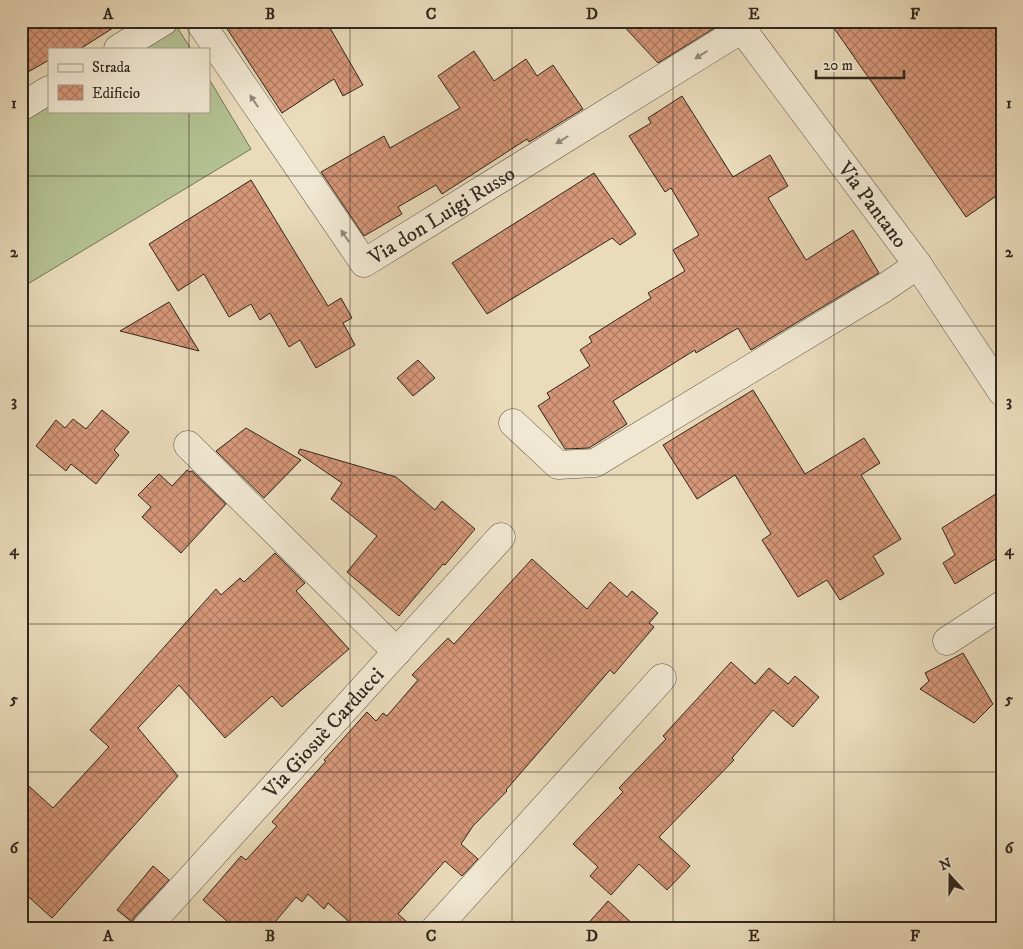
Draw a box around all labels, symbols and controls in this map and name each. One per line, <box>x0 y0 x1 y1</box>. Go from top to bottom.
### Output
text: A <box>102 4 114 24</box>
text: B <box>265 4 275 24</box>
text: C <box>426 4 436 24</box>
text: D <box>586 4 598 24</box>
text: E <box>748 4 760 24</box>
text: F <box>910 4 920 24</box>
legend <box>48 48 210 112</box>
scale bar <box>816 48 903 80</box>
one-way arrow <box>694 50 707 59</box>
text: 20 m <box>823 56 853 75</box>
text: Strada <box>92 58 131 77</box>
text: Edificio <box>92 84 140 103</box>
text: 1 <box>11 93 17 113</box>
text: 1 <box>1006 93 1012 113</box>
one-way arrow <box>249 94 259 108</box>
one-way arrow <box>556 136 569 145</box>
street label: Via Pantano <box>831 156 913 253</box>
street label: Via don Luigi Russo <box>363 161 520 272</box>
one-way arrow <box>340 229 350 242</box>
text: 2 <box>10 242 19 262</box>
text: 2 <box>1005 242 1014 262</box>
text: 3 <box>11 391 17 411</box>
text: 3 <box>1006 391 1012 411</box>
text: 4 <box>8 540 19 560</box>
text: 4 <box>1003 540 1014 560</box>
street label: Via Giosuè Carducci <box>258 662 390 805</box>
text: 5 <box>9 689 18 709</box>
text: 5 <box>1004 689 1013 709</box>
text: 6 <box>10 838 20 858</box>
text: 6 <box>1005 838 1015 858</box>
north arrow <box>926 852 976 902</box>
text: N <box>937 854 955 875</box>
text: A <box>102 926 114 946</box>
text: B <box>265 926 275 946</box>
text: C <box>426 926 436 946</box>
text: D <box>586 926 598 946</box>
text: E <box>748 926 760 946</box>
text: F <box>910 926 920 946</box>

